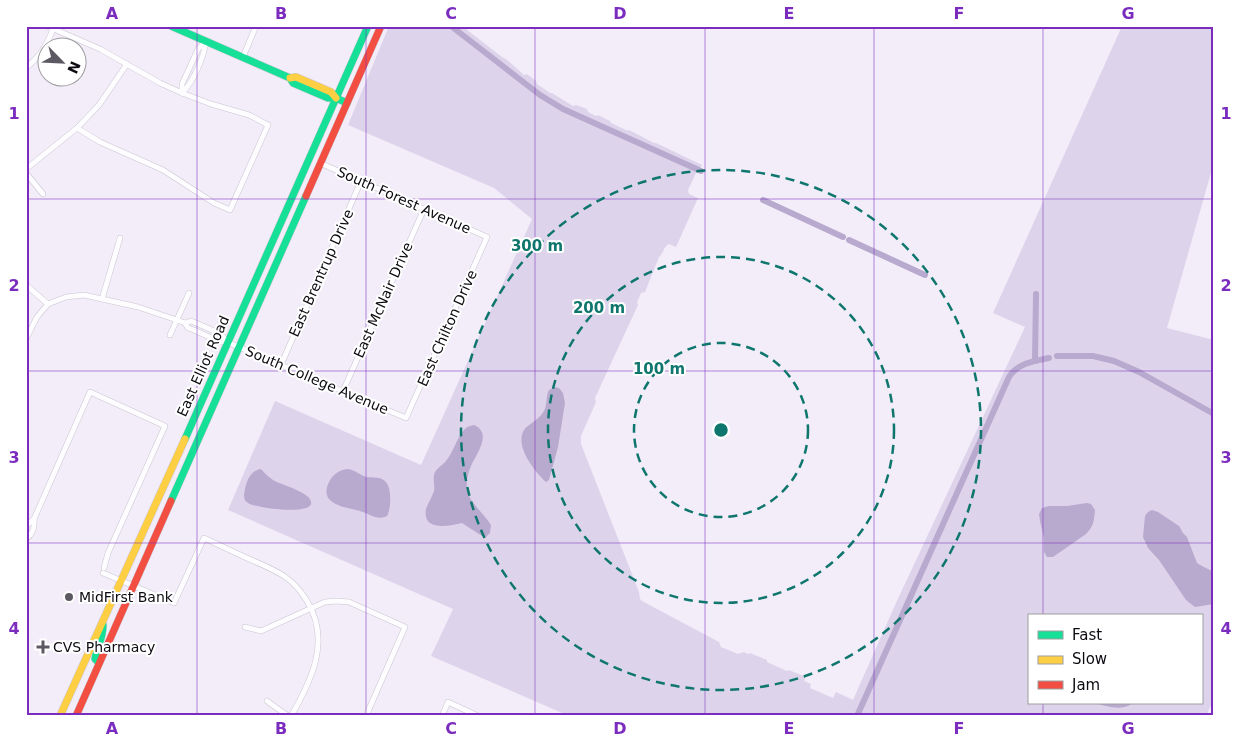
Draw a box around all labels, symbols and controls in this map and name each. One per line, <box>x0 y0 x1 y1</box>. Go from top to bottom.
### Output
text: A <box>106 4 119 23</box>
text: B <box>275 4 287 23</box>
text: C <box>445 4 457 23</box>
text: D <box>613 4 627 23</box>
text: E <box>784 4 794 23</box>
text: F <box>954 4 964 23</box>
text: G <box>1121 4 1135 23</box>
north arrow <box>38 38 88 88</box>
text: N <box>64 59 84 76</box>
text: 1 <box>8 104 20 123</box>
text: 1 <box>1220 104 1232 123</box>
street label: South Forest Avenue <box>335 163 473 237</box>
street label: East Brentrup Drive <box>286 207 356 339</box>
text: 300 m <box>511 237 563 255</box>
street label: East McNair Drive <box>350 240 416 360</box>
street label: East Chilton Drive <box>414 267 480 389</box>
text: 2 <box>8 276 20 295</box>
text: 2 <box>1220 276 1232 295</box>
text: 200 m <box>573 299 625 317</box>
street label: East Elliot Road <box>174 313 232 419</box>
street label: South College Avenue <box>243 343 391 417</box>
text: 100 m <box>633 360 685 378</box>
centre of rings <box>712 421 730 439</box>
text: 3 <box>8 448 20 467</box>
text: 3 <box>1220 448 1232 467</box>
place label: MidFirst Bank <box>79 589 174 605</box>
marker: MidFirst Bank <box>63 591 75 603</box>
legend <box>1028 614 1202 704</box>
text: 4 <box>8 619 20 638</box>
text: 4 <box>1220 619 1232 638</box>
text: Fast <box>1072 626 1102 644</box>
place label: CVS Pharmacy <box>53 639 155 655</box>
marker: CVS Pharmacy <box>37 641 49 653</box>
text: Slow <box>1072 650 1107 668</box>
text: Jam <box>1071 676 1100 694</box>
text: A <box>106 719 119 738</box>
text: B <box>275 719 287 738</box>
text: C <box>445 719 457 738</box>
text: D <box>613 719 627 738</box>
text: E <box>784 719 794 738</box>
text: F <box>954 719 964 738</box>
text: G <box>1121 719 1135 738</box>

